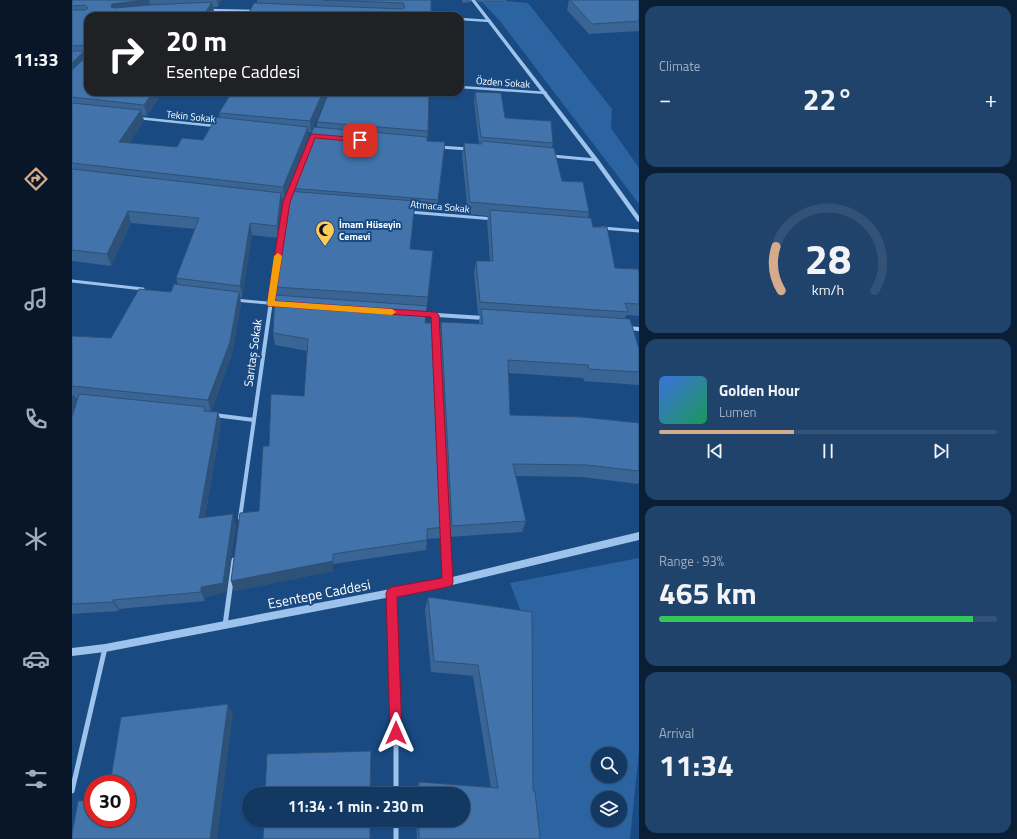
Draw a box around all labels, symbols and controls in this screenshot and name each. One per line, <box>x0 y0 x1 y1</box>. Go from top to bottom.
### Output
text: 20 m <box>166 19 227 62</box>
icon: right <box>100 28 152 80</box>
text: 11:33 <box>14 46 58 73</box>
text: Climate <box>659 56 700 76</box>
text: Esentepe Caddesi <box>166 58 300 85</box>
street label: Özden Sokak <box>475 73 531 92</box>
text: 22° <box>803 76 853 122</box>
text: − <box>659 82 671 116</box>
text: + <box>985 82 997 116</box>
street label: Tekin Sokak <box>166 106 216 127</box>
pin <box>343 123 377 157</box>
icon: arrive <box>349 129 371 151</box>
icon: directions <box>22 165 50 193</box>
street label: Atmaca Sokak <box>410 196 470 217</box>
place label: İmam Hüseyin Cemevi <box>339 217 401 244</box>
mosque icon: İmam Hüseyin Cemevi <box>314 219 336 247</box>
text: 28 <box>805 227 851 290</box>
text: km/h <box>812 278 844 300</box>
icon: music <box>22 285 50 313</box>
street label: Sarıtaş Sokak <box>238 318 267 388</box>
text: Golden Hour <box>719 379 800 402</box>
text: Lumen <box>719 402 756 422</box>
icon: phone <box>22 405 50 433</box>
icon: previous <box>704 440 726 462</box>
icon: pause <box>817 440 839 462</box>
icon: next <box>930 440 952 462</box>
icon: climate <box>22 525 50 553</box>
text: Range · 93% <box>659 551 724 571</box>
text: 465 km <box>659 570 757 616</box>
street label: Esentepe Caddesi <box>266 573 372 614</box>
icon: car <box>22 645 50 673</box>
position arrow <box>375 712 417 754</box>
text: Arrival <box>659 723 694 743</box>
text: 11:34 <box>659 742 734 788</box>
map controls <box>591 747 627 827</box>
button: search <box>591 747 627 783</box>
icon: filters <box>22 765 50 793</box>
speed limit sign: 30 <box>84 775 136 827</box>
button: layers <box>591 791 627 827</box>
text: 11:34 · 1 min · 230 m <box>288 795 424 818</box>

